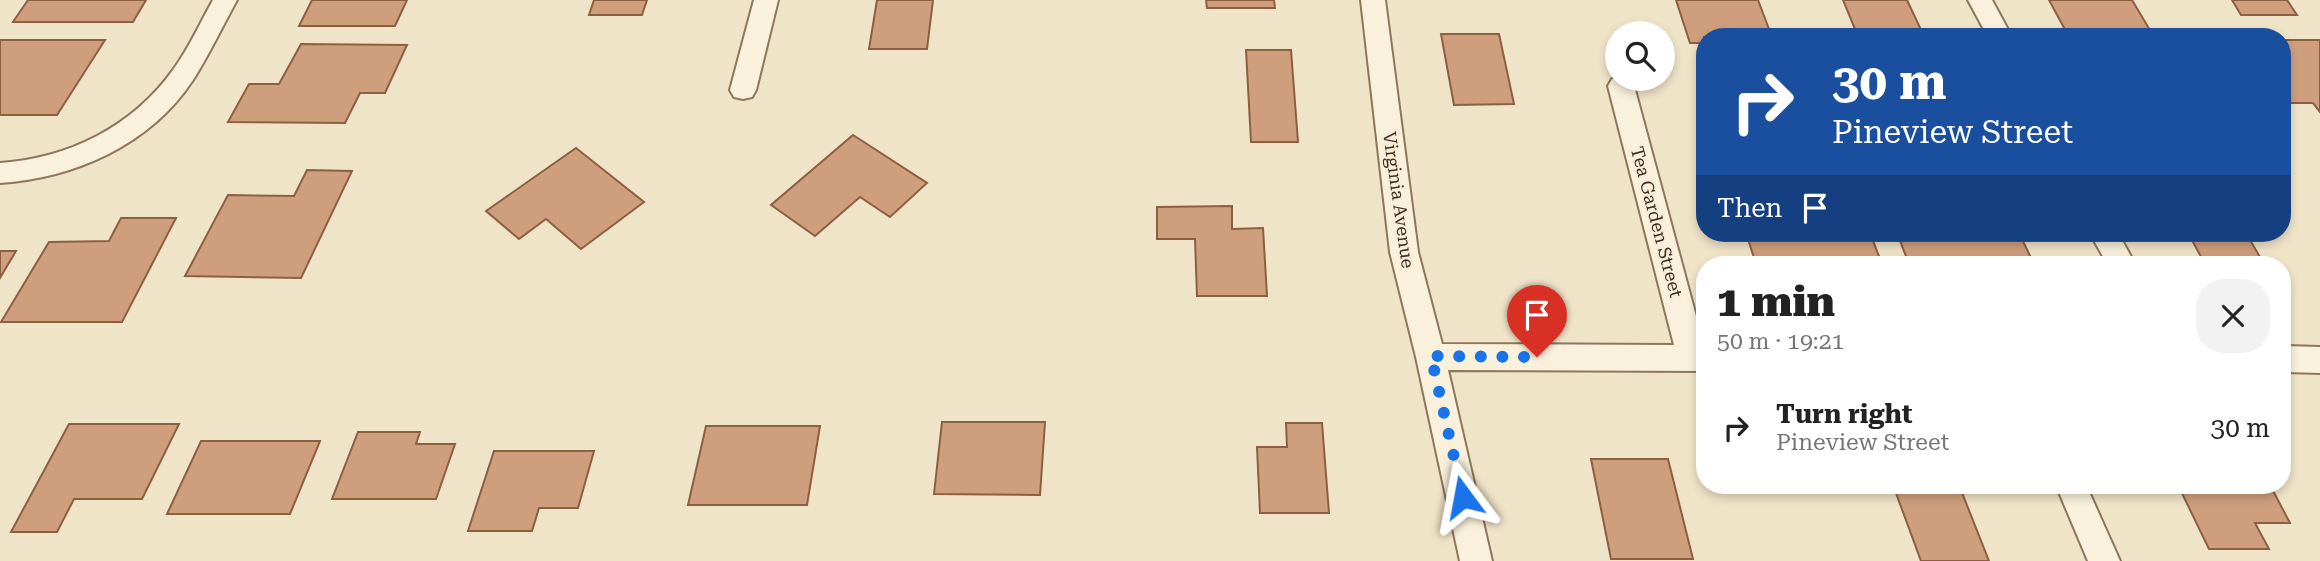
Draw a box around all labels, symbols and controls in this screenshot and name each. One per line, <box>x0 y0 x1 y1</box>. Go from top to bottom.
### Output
map controls <box>1605 21 1675 91</box>
button: search <box>1605 21 1675 91</box>
text: 30 m <box>1832 54 1947 111</box>
icon: right <box>1717 56 1808 147</box>
text: Pineview Street <box>1832 113 2073 151</box>
street label: Virginia Avenue <box>1379 130 1419 270</box>
street label: Tea Garden Street <box>1627 144 1687 300</box>
icon: arrive <box>1796 189 1834 227</box>
text: Then <box>1717 193 1782 223</box>
text: 1 min <box>1717 277 1835 326</box>
button: close <box>2196 279 2270 353</box>
pin <box>1507 285 1567 357</box>
icon: arrive <box>1518 296 1556 334</box>
text: 50 m · 19:21 <box>1717 328 1844 355</box>
text: Turn right <box>1776 399 1912 429</box>
icon: right <box>1717 409 1755 447</box>
text: 30 m <box>2211 413 2270 443</box>
text: Pineview Street <box>1776 429 1949 456</box>
position arrow <box>1426 460 1500 534</box>

